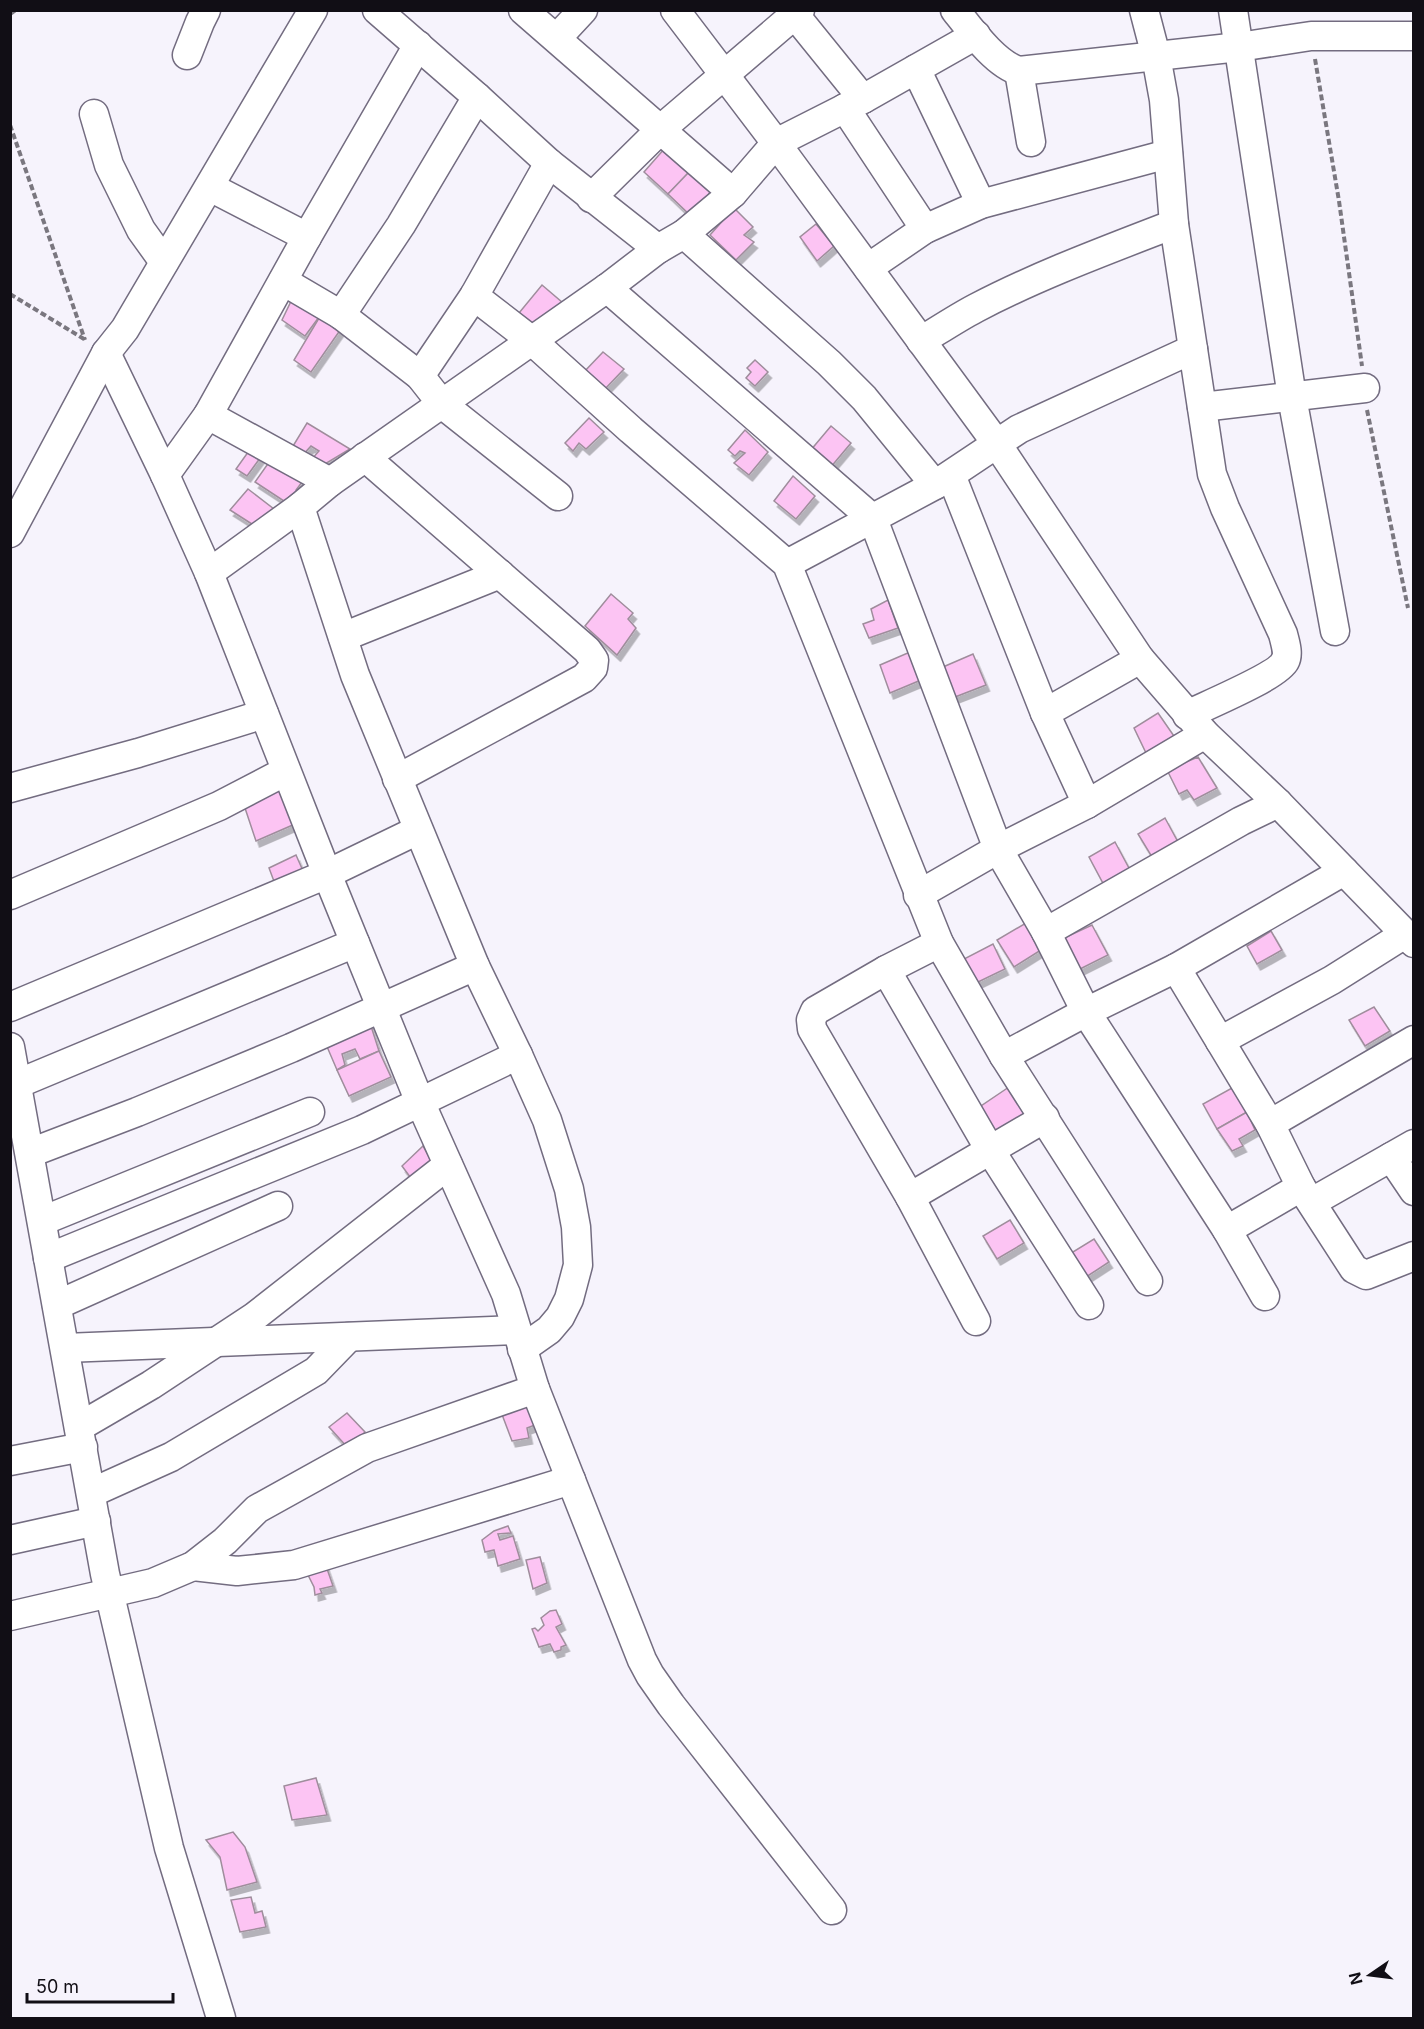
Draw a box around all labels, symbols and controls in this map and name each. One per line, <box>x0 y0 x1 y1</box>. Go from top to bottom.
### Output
north arrow <box>1340 1945 1400 2005</box>
scale bar <box>27 1966 172 2004</box>
text: N <box>1344 1970 1367 1987</box>
text: 50 m <box>36 1976 79 1997</box>

